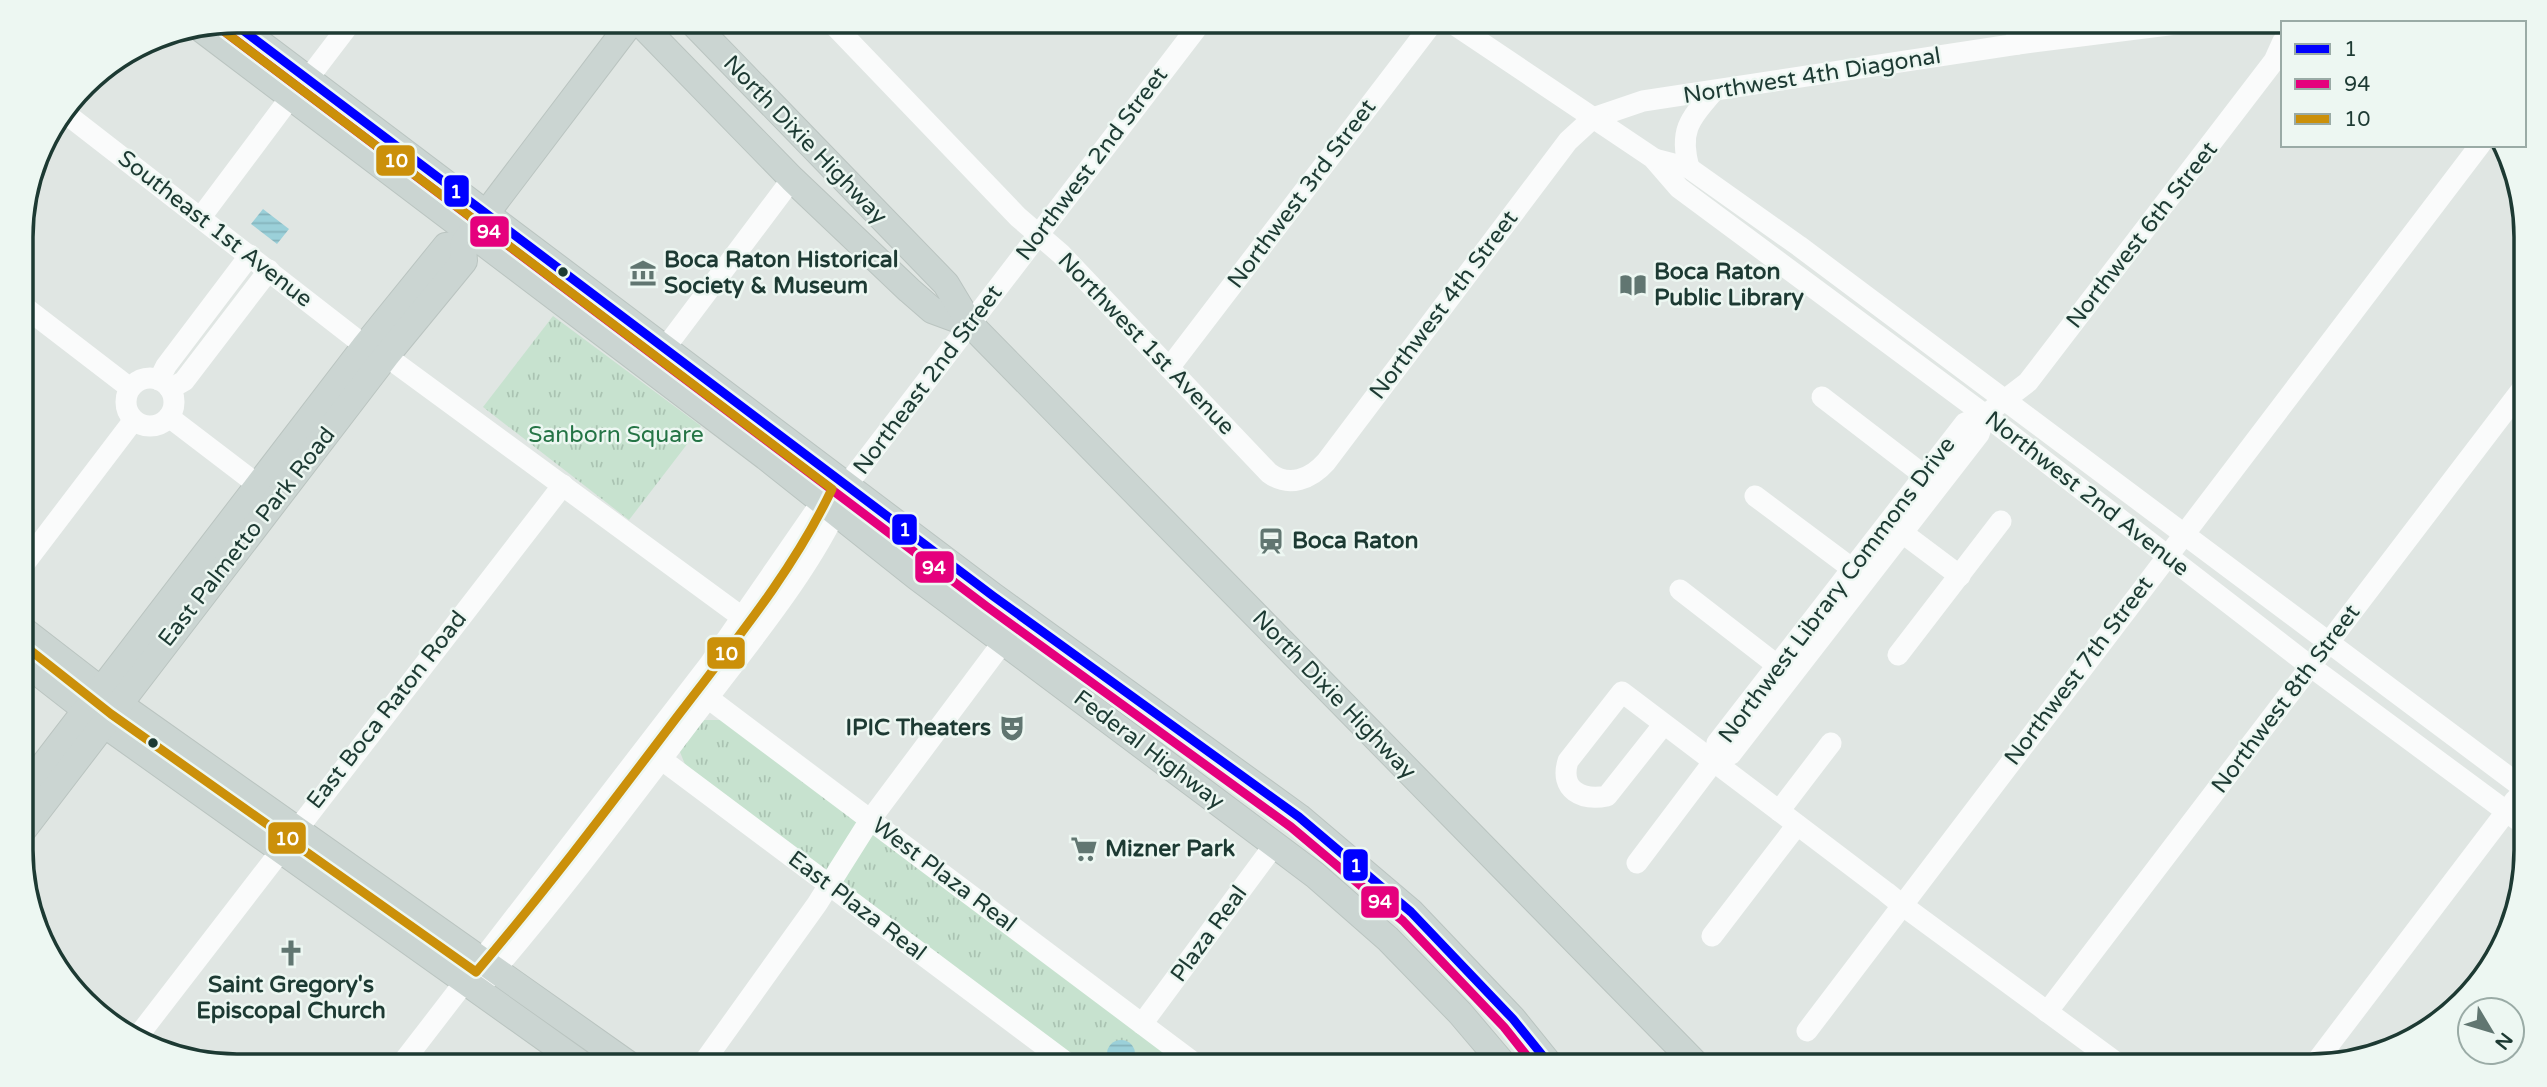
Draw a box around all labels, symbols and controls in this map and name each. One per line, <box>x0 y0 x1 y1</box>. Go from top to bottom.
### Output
legend <box>2281 21 2526 147</box>
text: 1 <box>2344 37 2357 62</box>
street label: Northwest 4th Diagonal <box>1681 42 1943 110</box>
street label: North Dixie Highway <box>717 50 893 230</box>
street label: Northwest 2nd Street <box>1010 62 1174 266</box>
text: 94 <box>2344 72 2370 97</box>
street label: Northwest 3rd Street <box>1222 94 1382 294</box>
text: 10 <box>2344 107 2370 132</box>
street label: Northwest 6th Street <box>2060 136 2224 334</box>
street label: Southeast 1st Avenue <box>112 144 318 314</box>
line badge: 10 <box>375 144 416 177</box>
text: 10 <box>384 150 408 172</box>
line badge: 1 <box>443 174 470 208</box>
text: 1 <box>450 181 462 203</box>
street label: Northwest 4th Street <box>1364 205 1524 405</box>
line badge: 94 <box>469 215 510 248</box>
text: 94 <box>477 221 501 243</box>
place label: Boca Raton Historical Society & Museum <box>664 246 898 300</box>
street label: Northwest 1st Avenue <box>1052 247 1240 441</box>
museum icon: Boca Raton Historical Society & Museum <box>628 258 658 288</box>
place label: Boca Raton Public Library <box>1654 258 1805 312</box>
unlabelled marker <box>556 265 570 279</box>
library icon: Boca Raton Public Library <box>1618 270 1648 300</box>
street label: Northeast 2nd Street <box>848 280 1009 480</box>
street label: Northwest 2nd Avenue <box>1979 406 2195 582</box>
park label: Sanborn Square <box>528 421 704 449</box>
street label: East Palmetto Park Road <box>153 422 341 652</box>
street label: Northwest Library Commons Drive <box>1713 431 1961 749</box>
line badge: 1 <box>891 513 918 546</box>
text: 1 <box>899 519 911 541</box>
station icon: Boca Raton <box>1256 526 1286 556</box>
place label: Boca Raton <box>1292 527 1419 555</box>
line badge: 94 <box>914 550 955 584</box>
text: 94 <box>922 557 946 579</box>
street label: Northwest 7th Street <box>1999 571 2159 771</box>
street label: Northwest 8th Street <box>2206 599 2366 799</box>
street label: East Boca Raton Road <box>301 605 473 815</box>
street label: North Dixie Highway <box>1246 605 1422 785</box>
line badge: 10 <box>706 636 746 670</box>
text: 10 <box>714 643 738 665</box>
street label: Federal Highway <box>1068 684 1230 816</box>
theatre icon: IPIC Theaters <box>997 713 1027 743</box>
place label: IPIC Theaters <box>845 714 991 742</box>
unlabelled marker <box>146 736 160 750</box>
street label: West Plaza Real <box>866 812 1022 938</box>
line badge: 10 <box>267 821 307 855</box>
text: 10 <box>275 828 299 850</box>
supermarket icon: Mizner Park <box>1069 834 1099 864</box>
place label: Mizner Park <box>1105 835 1236 863</box>
street label: East Plaza Real <box>782 845 932 967</box>
line badge: 1 <box>1342 848 1369 882</box>
text: 1 <box>1350 855 1362 877</box>
street label: Plaza Real <box>1165 880 1253 988</box>
line badge: 94 <box>1360 885 1400 919</box>
text: 94 <box>1368 891 1392 913</box>
church icon: Saint Gregory's Episcopal Church <box>276 938 306 968</box>
place label: Saint Gregory's Episcopal Church <box>196 971 386 1025</box>
north arrow <box>2456 996 2526 1066</box>
text: N <box>2490 1028 2517 1054</box>

